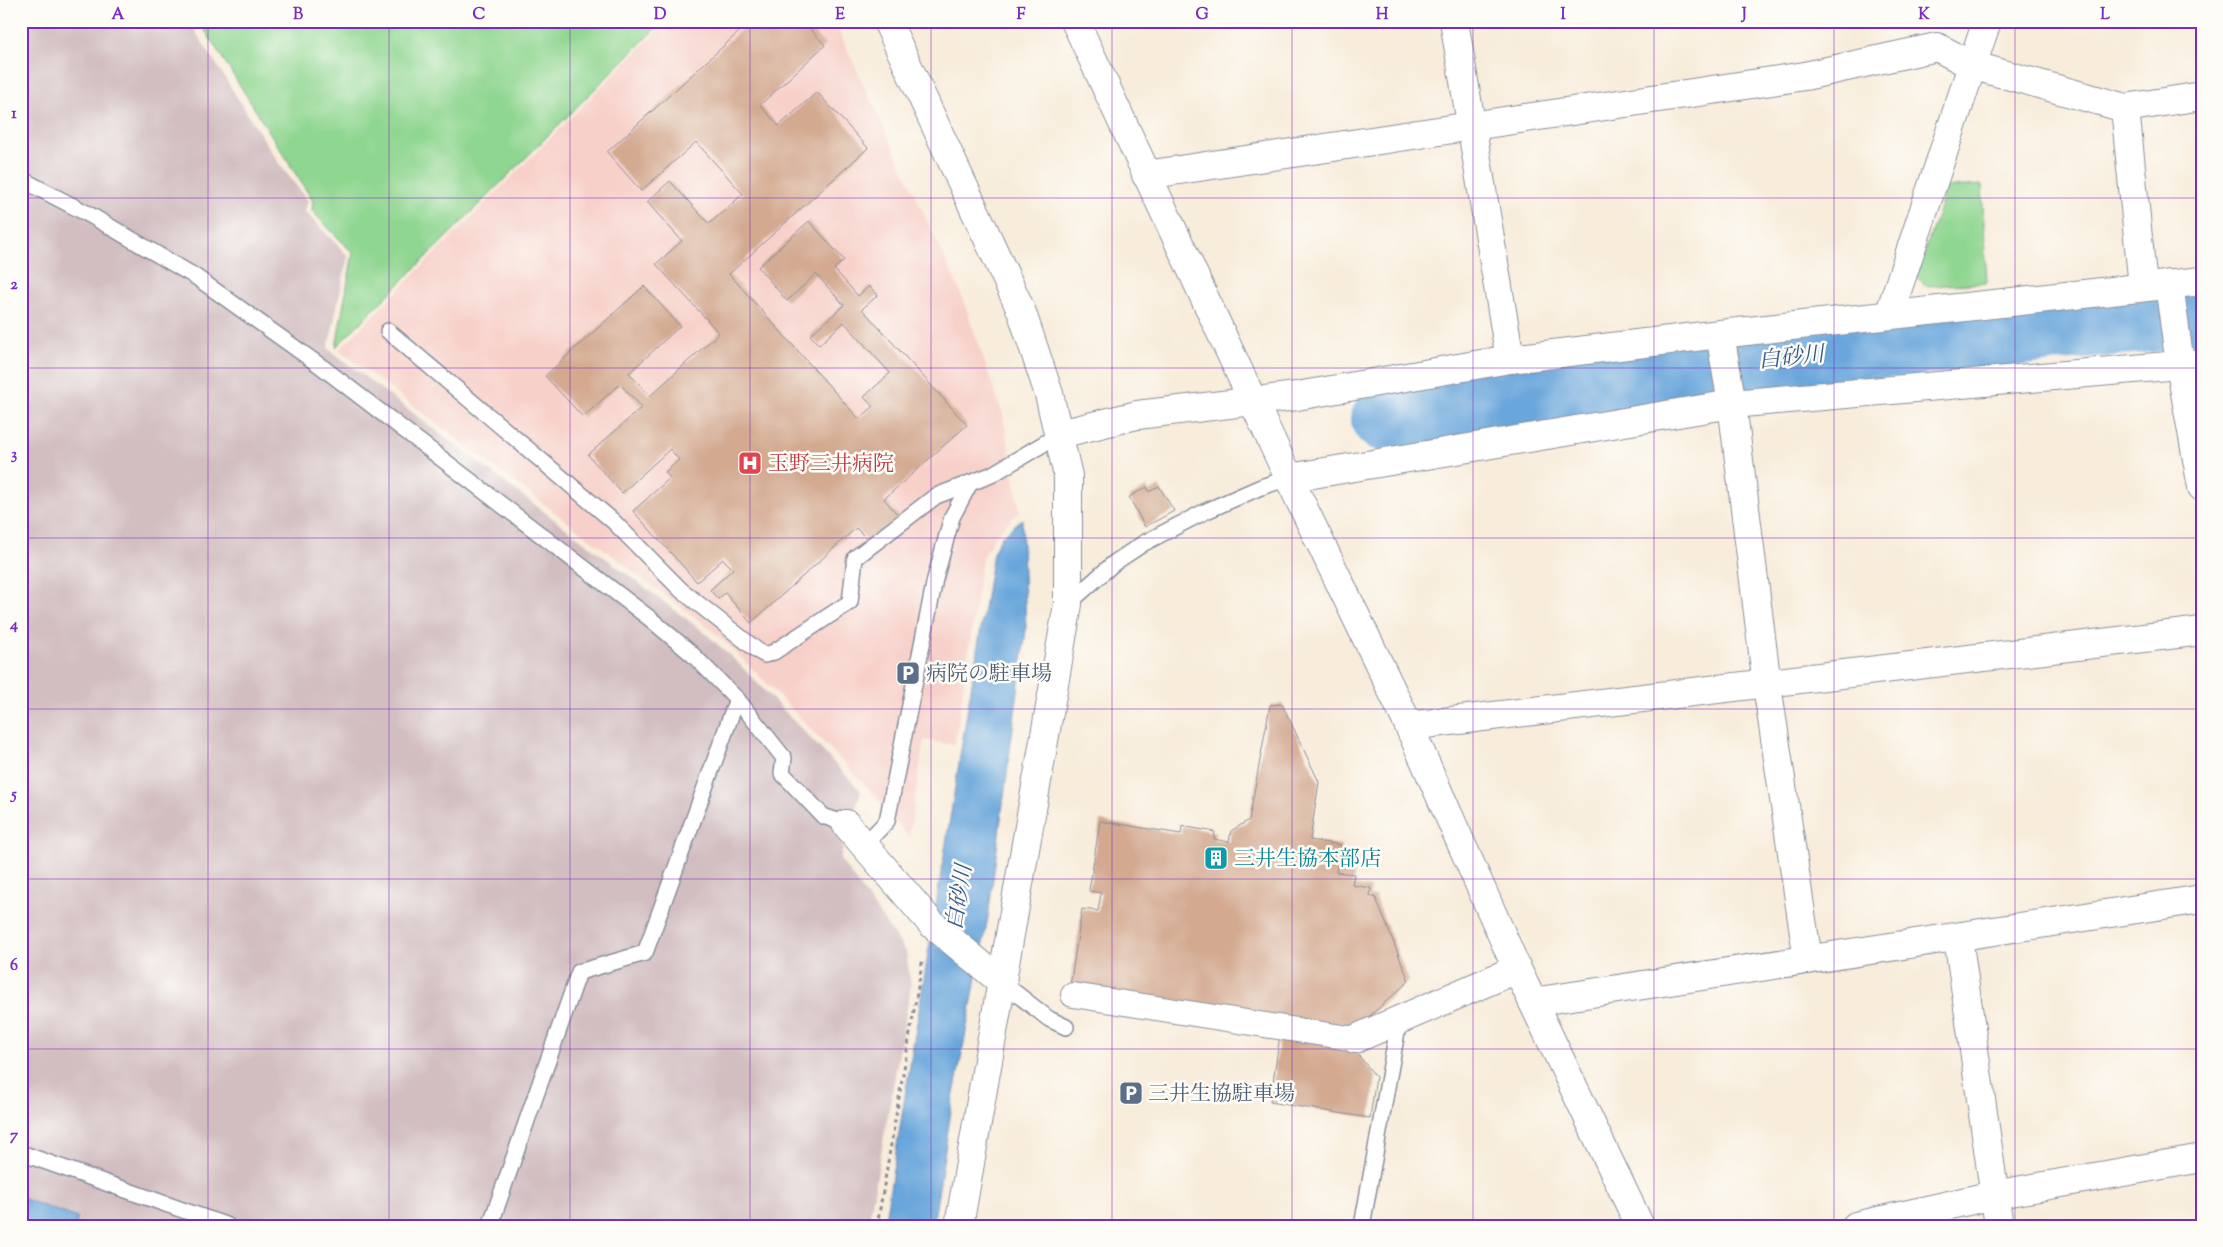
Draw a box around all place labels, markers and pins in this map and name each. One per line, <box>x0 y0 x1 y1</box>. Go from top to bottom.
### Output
hospital icon: 玉野三井病院 <box>737 450 763 476</box>
place label: 玉野三井病院 <box>768 450 894 480</box>
parking icon: 病院の駐車場 <box>895 660 921 686</box>
place label: 病院の駐車場 <box>926 660 1052 690</box>
building icon: 三井生協本部店 <box>1203 845 1229 871</box>
place label: 三井生協本部店 <box>1234 845 1381 875</box>
parking icon: 三井生協駐車場 <box>1118 1080 1144 1106</box>
place label: 三井生協駐車場 <box>1148 1080 1295 1110</box>

